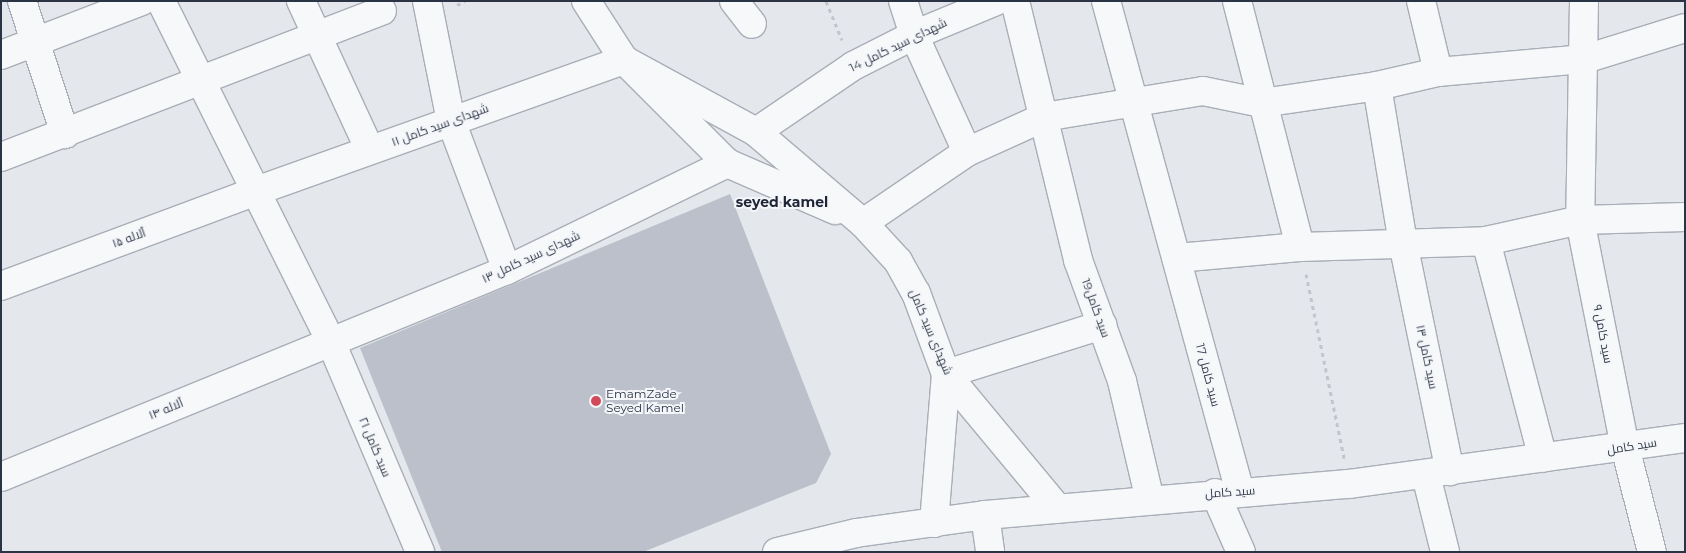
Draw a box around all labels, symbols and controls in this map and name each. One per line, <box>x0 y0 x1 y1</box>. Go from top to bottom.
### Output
street label: شهدای سید کامل 14 <box>847 15 949 75</box>
street label: شهدای سید کامل ۱۱ <box>390 101 490 149</box>
district label: seyed kamel <box>736 194 828 210</box>
street label: آلاله ۱۵ <box>110 225 148 251</box>
street label: شهدای سید کامل ۱۳ <box>480 228 582 286</box>
street label: سید کامل19 <box>1079 277 1113 339</box>
street label: شهدای سید کامل <box>906 287 956 377</box>
street label: سید کامل ۹ <box>1590 303 1616 365</box>
street label: سید کامل ۱۳ <box>1413 324 1441 390</box>
street label: سید کامل 17 <box>1193 342 1223 408</box>
place label: EmamZade Seyed Kamel <box>606 387 684 415</box>
marker: EmamZade Seyed Kamel <box>590 395 602 407</box>
street label: آلاله ۱۴ <box>147 396 185 422</box>
street label: سید کامل ۲۱ <box>356 415 394 479</box>
street label: سید کامل <box>1606 435 1658 457</box>
street label: سید کامل <box>1204 483 1256 501</box>

